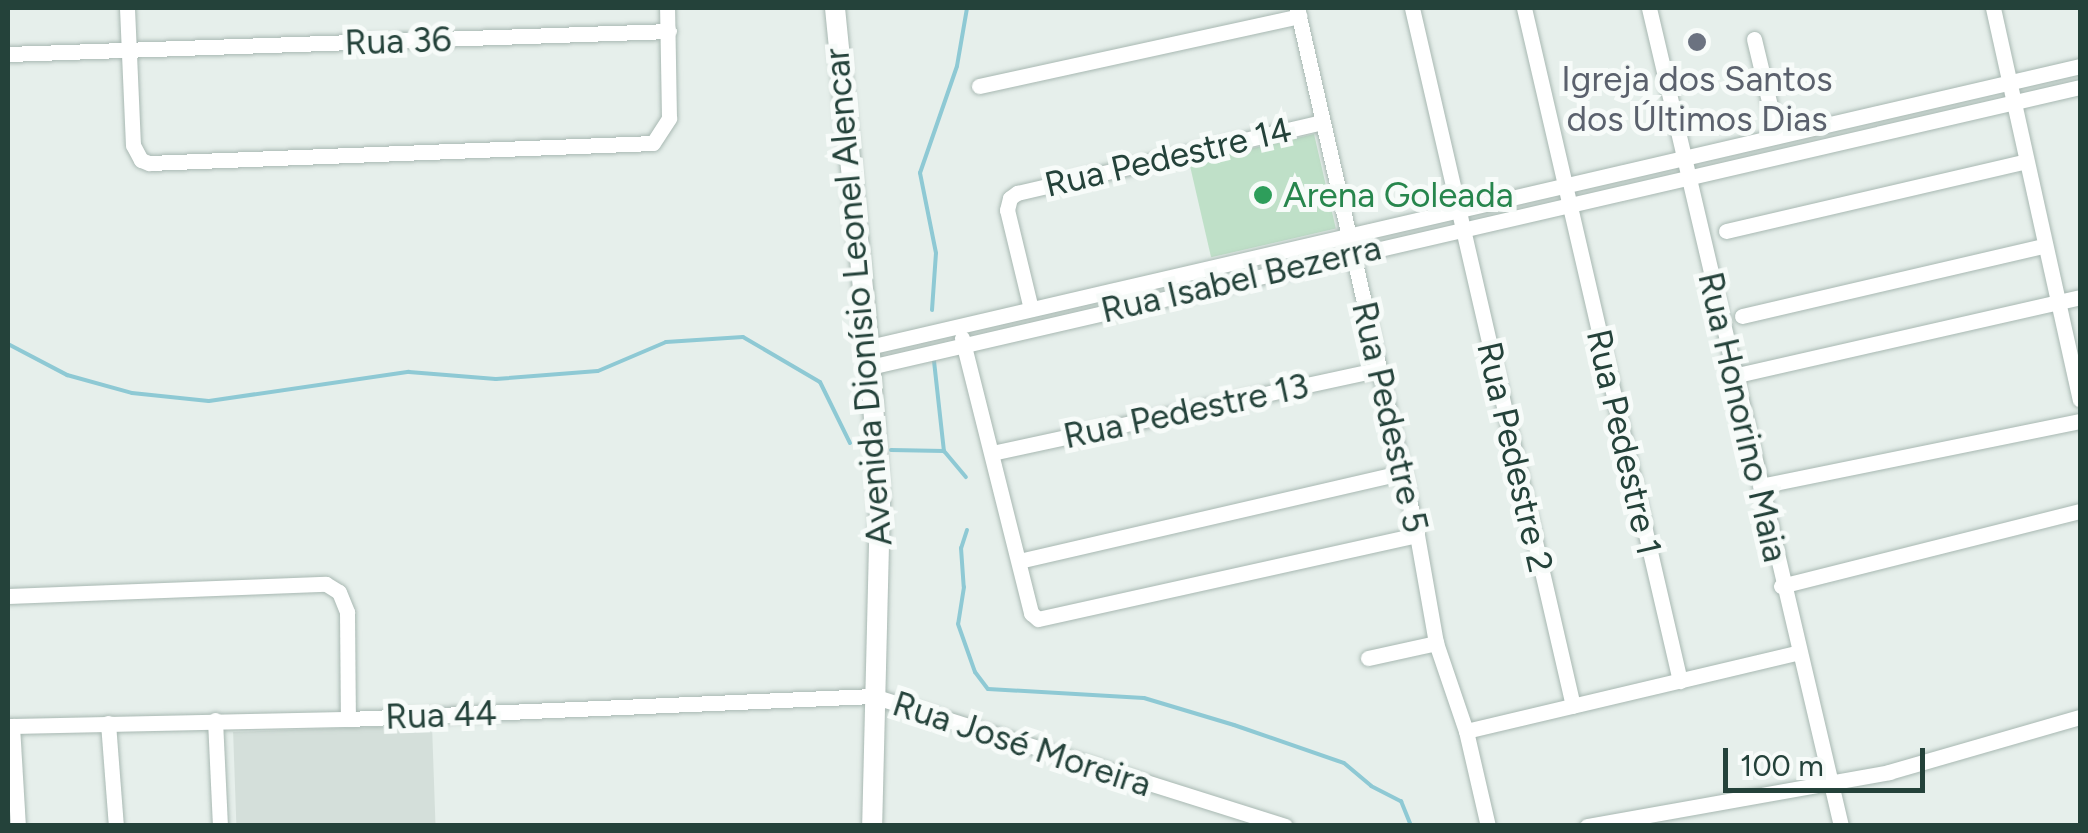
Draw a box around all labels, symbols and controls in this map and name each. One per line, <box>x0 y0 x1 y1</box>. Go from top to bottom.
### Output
street label: Rua 36 <box>344 18 452 64</box>
marker: Igreja dos Santos dos Últimos Dias <box>1686 31 1708 53</box>
street label: Avenida Dionísio Leonel Alencar <box>815 46 901 548</box>
place label: Igreja dos Santos dos Últimos Dias <box>1561 58 1833 140</box>
street label: Rua Pedestre 14 <box>1041 108 1295 206</box>
place label: Arena Goleada <box>1283 174 1514 216</box>
marker: Arena Goleada <box>1252 184 1274 206</box>
street label: Rua Isabel Bezerra <box>1097 226 1385 332</box>
street label: Rua Honorino Maia <box>1689 268 1797 566</box>
street label: Rua Pedestre 5 <box>1343 297 1437 537</box>
street label: Rua Pedestre 1 <box>1578 325 1670 559</box>
street label: Rua Pedestre 2 <box>1468 338 1562 576</box>
street label: Rua Pedestre 13 <box>1060 365 1312 457</box>
street label: Rua José Moreira <box>888 682 1156 806</box>
street label: Rua 44 <box>385 692 497 738</box>
scale bar <box>1728 728 1930 790</box>
text: 100 m <box>1740 747 1824 784</box>

